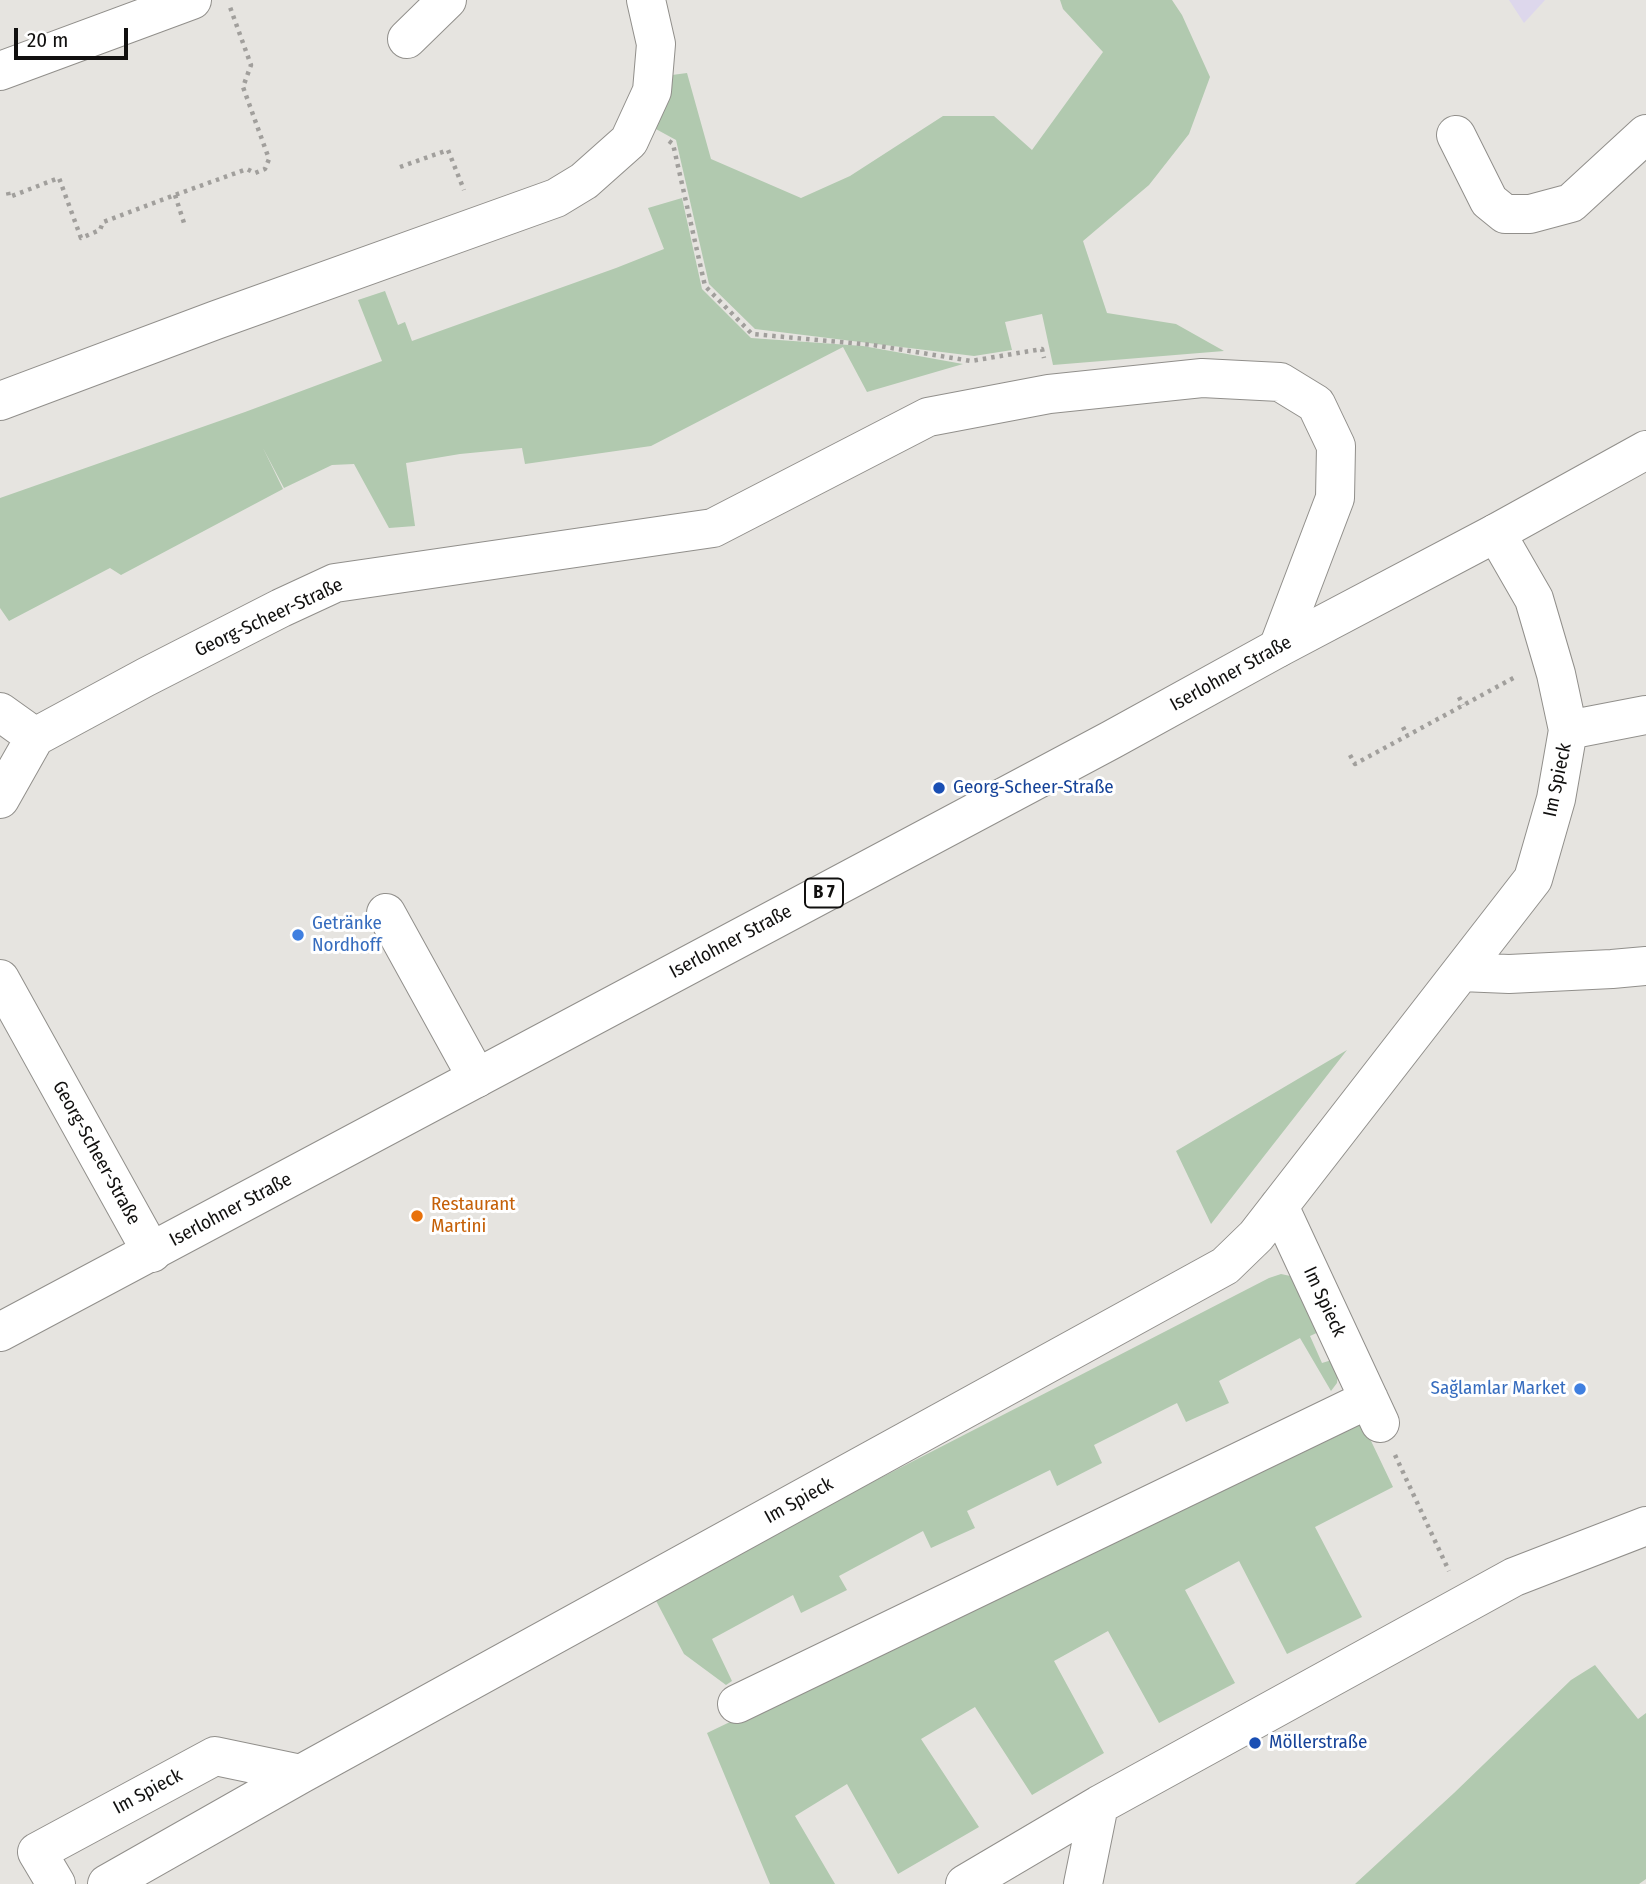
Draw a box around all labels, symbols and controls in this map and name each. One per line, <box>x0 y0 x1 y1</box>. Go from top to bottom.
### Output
scale bar <box>18 14 131 58</box>
text: 20 m <box>27 27 68 53</box>
street label: Georg-Scheer-Straße <box>191 574 347 662</box>
street label: Iserlohner Straße <box>1166 631 1296 717</box>
street label: Im Spieck <box>1539 741 1577 819</box>
place label: Georg-Scheer-Straße <box>953 777 1114 799</box>
marker: Georg-Scheer-Straße <box>931 780 947 796</box>
road number: B 7 <box>805 878 843 908</box>
street label: Iserlohner Straße <box>666 900 796 984</box>
place label: Getränke Nordhoff <box>312 913 382 957</box>
marker: Getränke Nordhoff <box>290 927 306 943</box>
street label: Georg-Scheer-Straße <box>47 1077 145 1229</box>
street label: Iserlohner Straße <box>166 1168 296 1252</box>
place label: Restaurant Martini <box>431 1194 515 1238</box>
marker: Restaurant Martini <box>409 1208 425 1224</box>
street label: Im Spieck <box>1298 1263 1350 1341</box>
place label: Sağlamlar Market <box>1431 1378 1566 1400</box>
marker: Sağlamlar Market <box>1572 1381 1588 1397</box>
street label: Im Spieck <box>761 1473 837 1529</box>
place label: Möllerstraße <box>1269 1732 1367 1754</box>
marker: Möllerstraße <box>1247 1735 1263 1751</box>
street label: Im Spieck <box>110 1764 186 1820</box>

